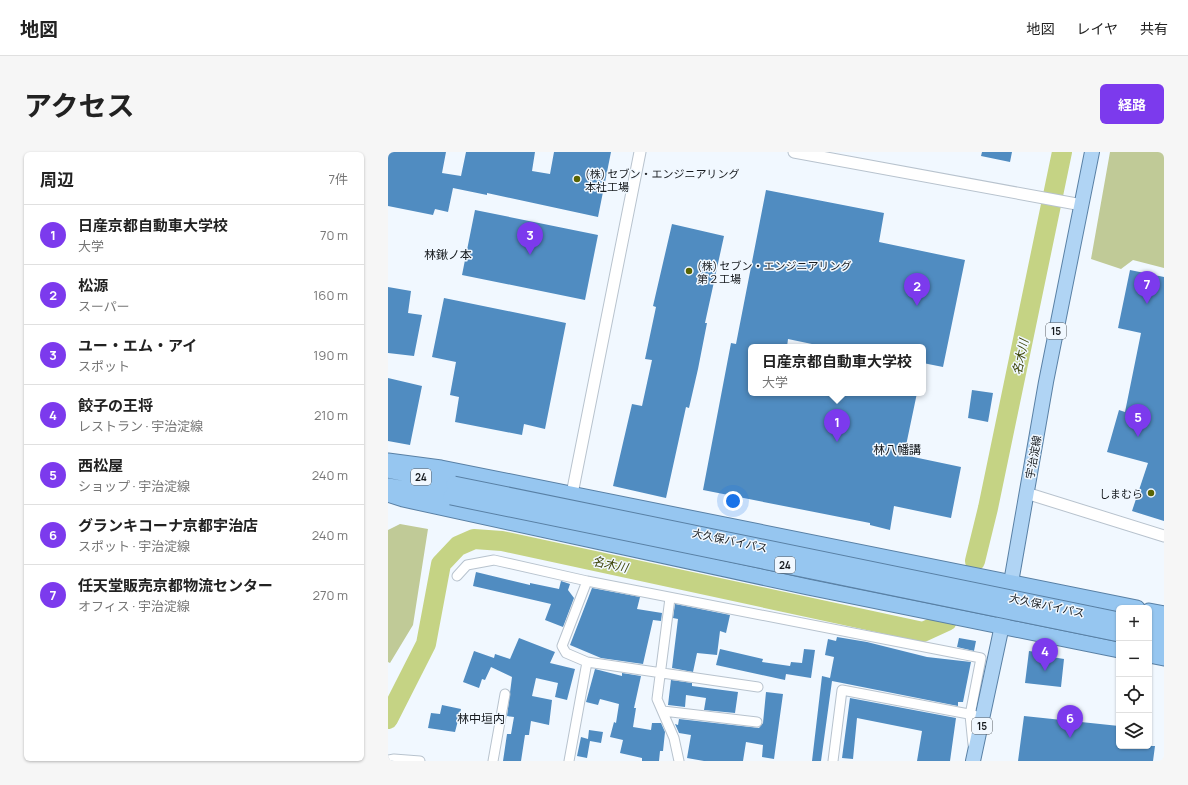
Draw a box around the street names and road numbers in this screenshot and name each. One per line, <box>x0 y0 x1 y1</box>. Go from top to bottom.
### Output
road number: 15 <box>1046 323 1066 339</box>
street label: 宇治淀線 <box>1022 434 1044 480</box>
road number: 24 <box>411 469 431 485</box>
street label: 大久保バイパス <box>691 525 769 555</box>
road number: 24 <box>775 557 795 573</box>
street label: 大久保バイパス <box>1008 590 1086 620</box>
road number: 15 <box>972 718 992 734</box>

